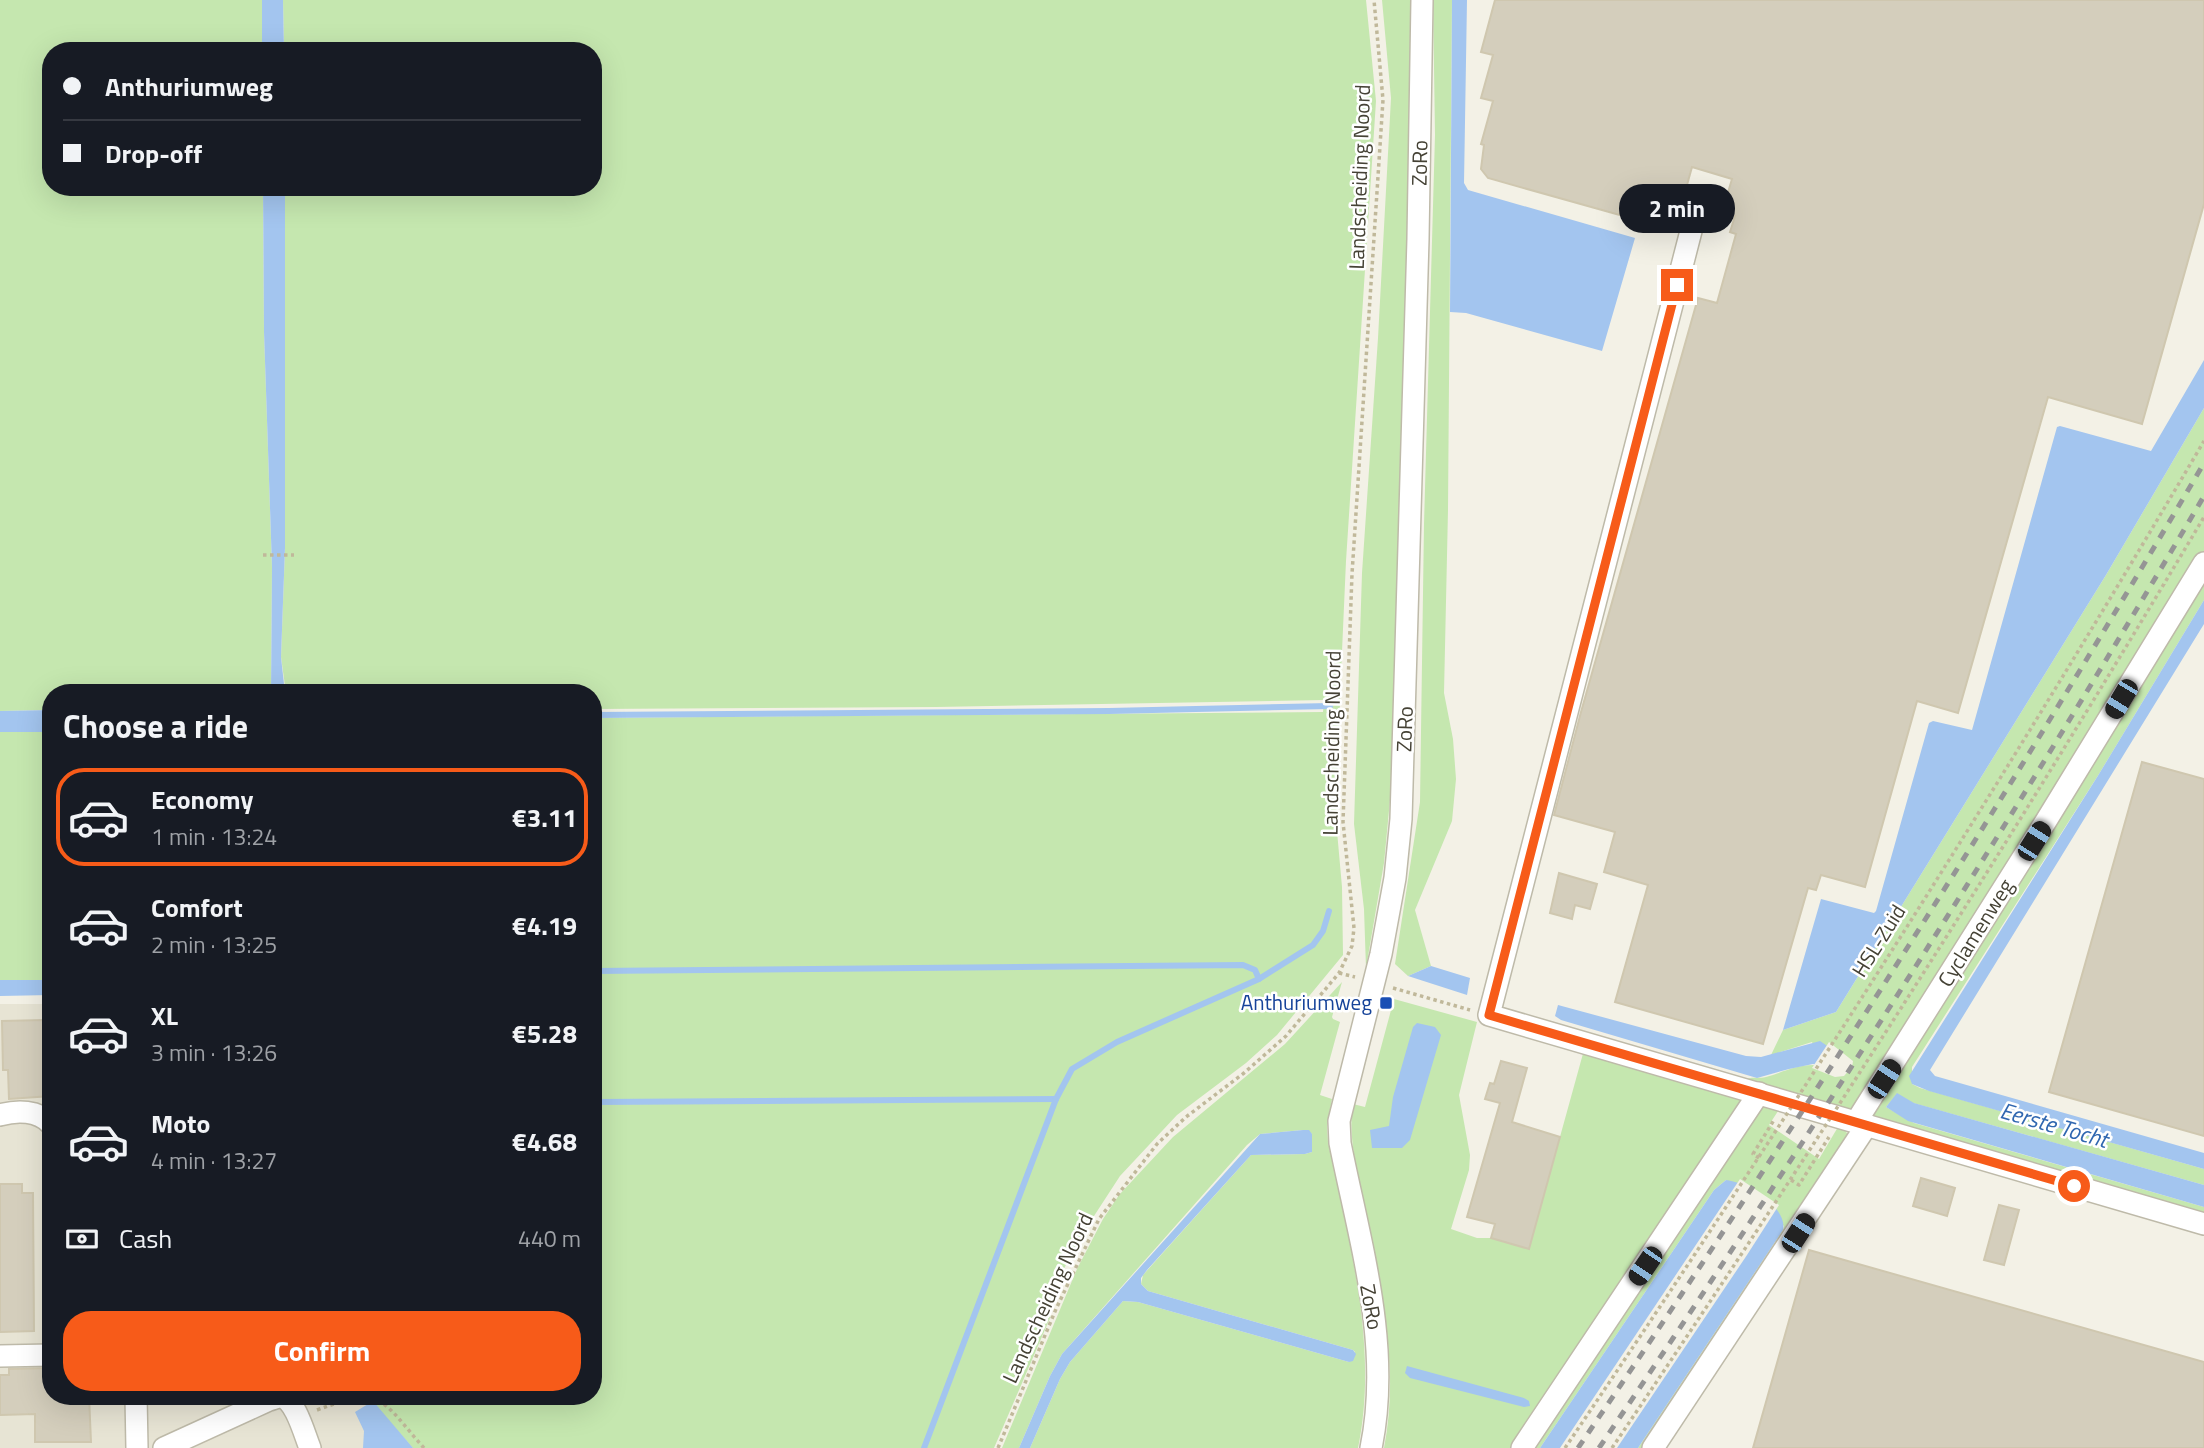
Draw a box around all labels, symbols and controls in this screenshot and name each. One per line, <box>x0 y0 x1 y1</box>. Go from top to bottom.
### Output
text: Anthuriumweg <box>105 67 273 106</box>
street label: Landscheiding Noord <box>1340 84 1378 270</box>
text: Drop-off <box>105 134 202 173</box>
street label: ZoRo <box>1403 140 1435 186</box>
callout: 2 min <box>1619 184 1735 232</box>
text: 2 min <box>1649 191 1705 226</box>
route end <box>1661 269 1693 301</box>
street label: Landscheiding Noord <box>1313 650 1349 836</box>
car <box>2102 676 2141 722</box>
text: Choose a ride <box>63 702 248 750</box>
street label: ZoRo <box>1387 705 1421 752</box>
text: Economy <box>151 780 253 819</box>
icon: car <box>67 786 130 849</box>
text: €3.11 <box>512 798 577 837</box>
car <box>2014 818 2055 864</box>
text: 1 min · 13:24 <box>151 819 277 854</box>
street label: Cyclamenweg <box>1929 872 2021 993</box>
text: Comfort <box>151 888 243 927</box>
icon: car <box>67 894 130 957</box>
street label: HSL-Zuid <box>1843 898 1913 983</box>
text: €4.19 <box>512 906 577 945</box>
text: 2 min · 13:25 <box>151 927 277 962</box>
place label: Anthuriumweg <box>1241 986 1372 1018</box>
marker: Anthuriumweg <box>1378 995 1394 1011</box>
text: XL <box>151 996 178 1035</box>
icon: car <box>67 1002 130 1065</box>
text: €5.28 <box>512 1014 577 1053</box>
text: 3 min · 13:26 <box>151 1035 277 1070</box>
car <box>1864 1056 1905 1102</box>
water label: Eerste Tocht <box>1996 1092 2115 1157</box>
text: Moto <box>151 1104 210 1143</box>
icon: car <box>67 1110 130 1173</box>
text: €4.68 <box>512 1122 577 1161</box>
text: 4 min · 13:27 <box>151 1143 277 1178</box>
route start <box>2058 1170 2090 1202</box>
street label: Landscheiding Noord <box>993 1207 1101 1388</box>
car <box>1778 1210 1819 1256</box>
text: Cash <box>119 1219 172 1258</box>
icon: cash <box>63 1220 101 1258</box>
text: 440 m <box>518 1221 581 1256</box>
car <box>1625 1243 1666 1289</box>
street label: ZoRo <box>1352 1281 1392 1332</box>
button: Confirm <box>63 1311 581 1391</box>

